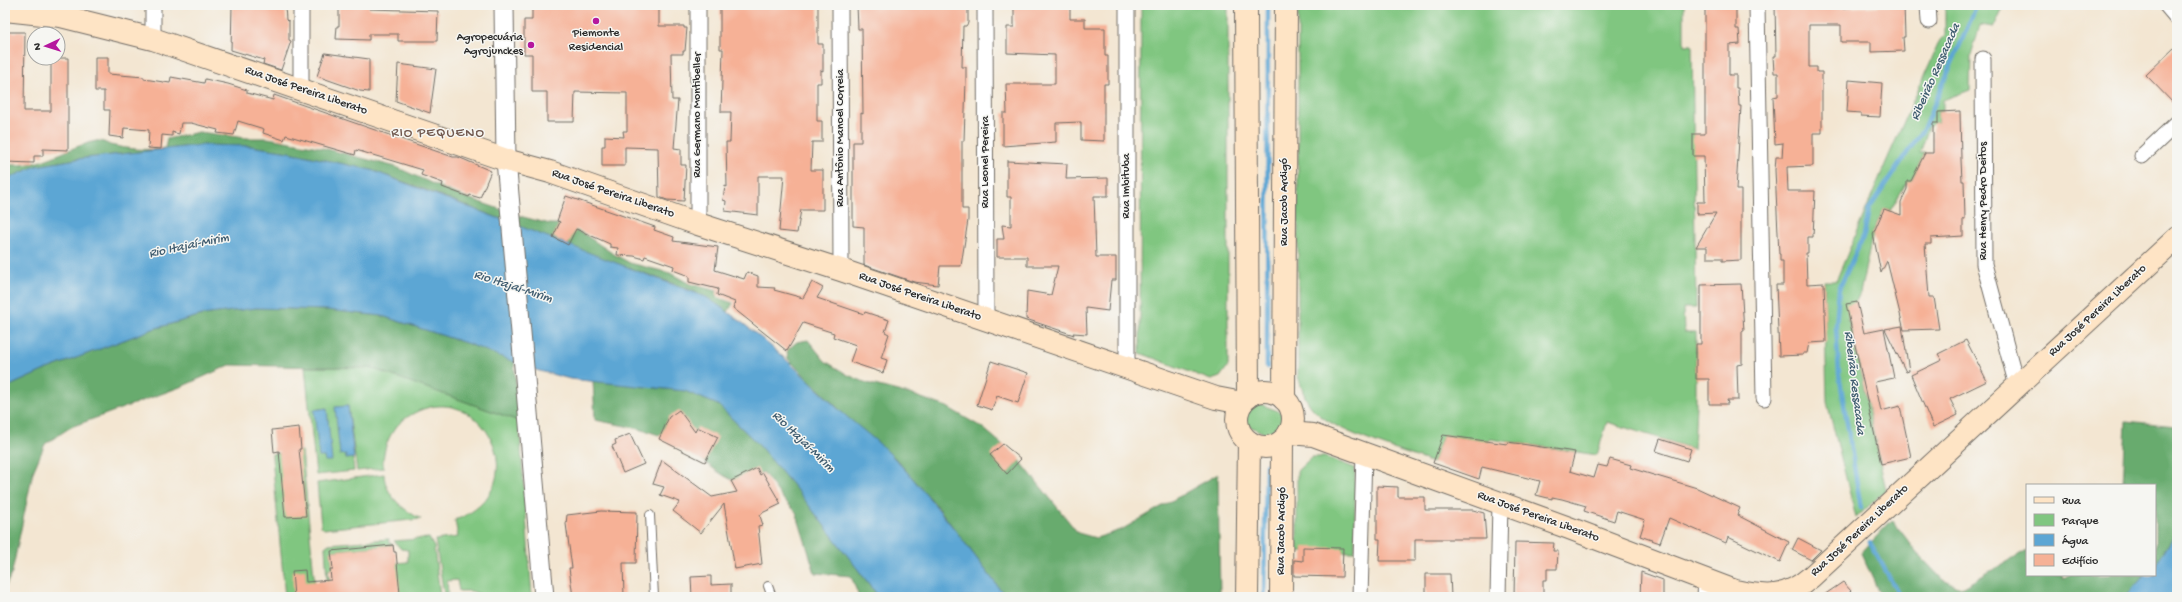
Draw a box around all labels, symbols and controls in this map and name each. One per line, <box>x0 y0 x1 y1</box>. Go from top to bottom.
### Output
marker: Piemonte Residencial <box>591 16 601 26</box>
water label: Ribeirão Ressacada <box>1908 21 1964 123</box>
north arrow <box>26 26 66 66</box>
place label: Piemonte Residencial <box>569 27 624 55</box>
place label: Agropecuária Agrojunckes <box>457 31 524 59</box>
marker: Agropecuária Agrojunckes <box>526 40 536 50</box>
text: N <box>32 43 44 51</box>
street label: Rua Germano Montibeller <box>691 51 705 178</box>
street label: Rua José Pereira Liberato <box>243 63 369 119</box>
street label: Rua Antônio Manoel Correia <box>834 69 848 207</box>
street label: Rua Leonel Pereira <box>979 115 993 208</box>
district label: RIO PEQUENO <box>391 125 485 142</box>
street label: Rua Henry Pedro Deitos <box>1977 141 1991 260</box>
street label: Rua Imbituba <box>1120 153 1134 219</box>
street label: Rua Jacob Ardigó <box>1278 158 1292 246</box>
street label: Rua José Pereira Liberato <box>550 166 676 222</box>
water label: Rio Itajaí-Mirim <box>148 230 231 262</box>
street label: Rua José Pereira Liberato <box>2046 262 2150 360</box>
water label: Rio Itajaí-Mirim <box>472 267 555 307</box>
street label: Rua José Pereira Liberato <box>857 269 983 325</box>
water label: Ribeirão Ressacada <box>1840 330 1868 437</box>
water label: Rio Itajaí-Mirim <box>768 408 838 476</box>
street label: Rua José Pereira Liberato <box>1808 482 1912 580</box>
legend <box>2026 484 2156 576</box>
street label: Rua Jacob Ardigó <box>1274 487 1290 575</box>
street label: Rua José Pereira Liberato <box>1475 488 1601 546</box>
text: Rua <box>2062 495 2081 509</box>
text: Parque <box>2061 515 2099 529</box>
text: Água <box>2062 535 2089 549</box>
text: Edifício <box>2062 555 2098 569</box>

